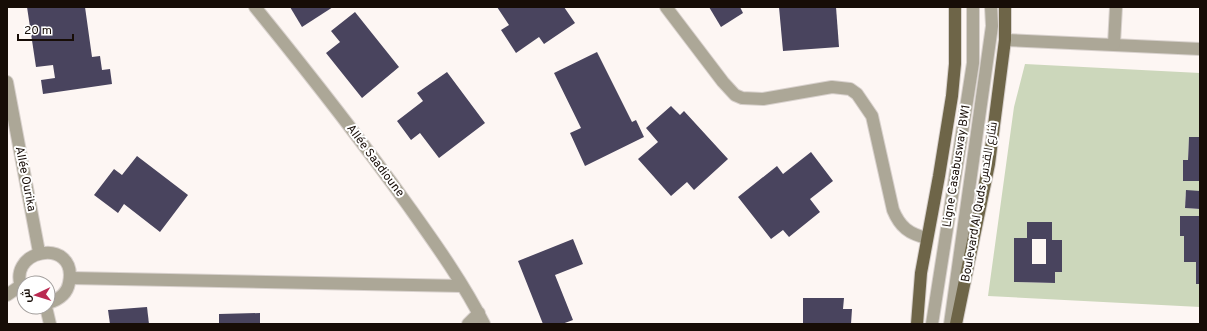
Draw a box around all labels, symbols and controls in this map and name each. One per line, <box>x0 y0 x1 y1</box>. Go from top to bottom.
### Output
scale bar <box>18 16 73 42</box>
text: 20 m <box>24 23 52 39</box>
street label: Ligne Casabusway BW1 <box>939 104 975 228</box>
street label: Boulevard Al Quds شارع القدس <box>958 120 1002 283</box>
street label: Allée Saadioune <box>342 121 408 201</box>
street label: Allée Ourika <box>11 145 39 213</box>
north arrow <box>16 275 56 315</box>
text: ش <box>20 288 34 303</box>

